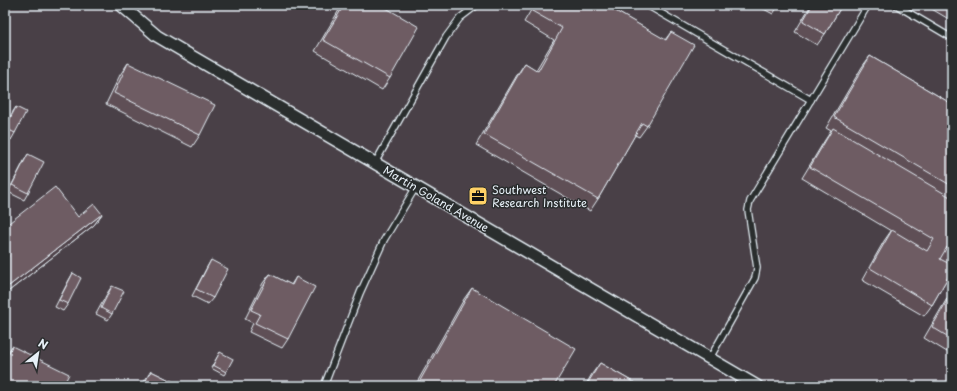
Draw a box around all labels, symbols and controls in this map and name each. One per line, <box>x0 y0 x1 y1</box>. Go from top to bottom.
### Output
street label: Martin Goland Avenue <box>380 161 492 236</box>
place label: Southwest Research Institute <box>492 181 587 211</box>
office icon: Southwest Research Institute <box>467 185 489 207</box>
north arrow <box>18 333 58 373</box>
text: N <box>35 334 52 354</box>

